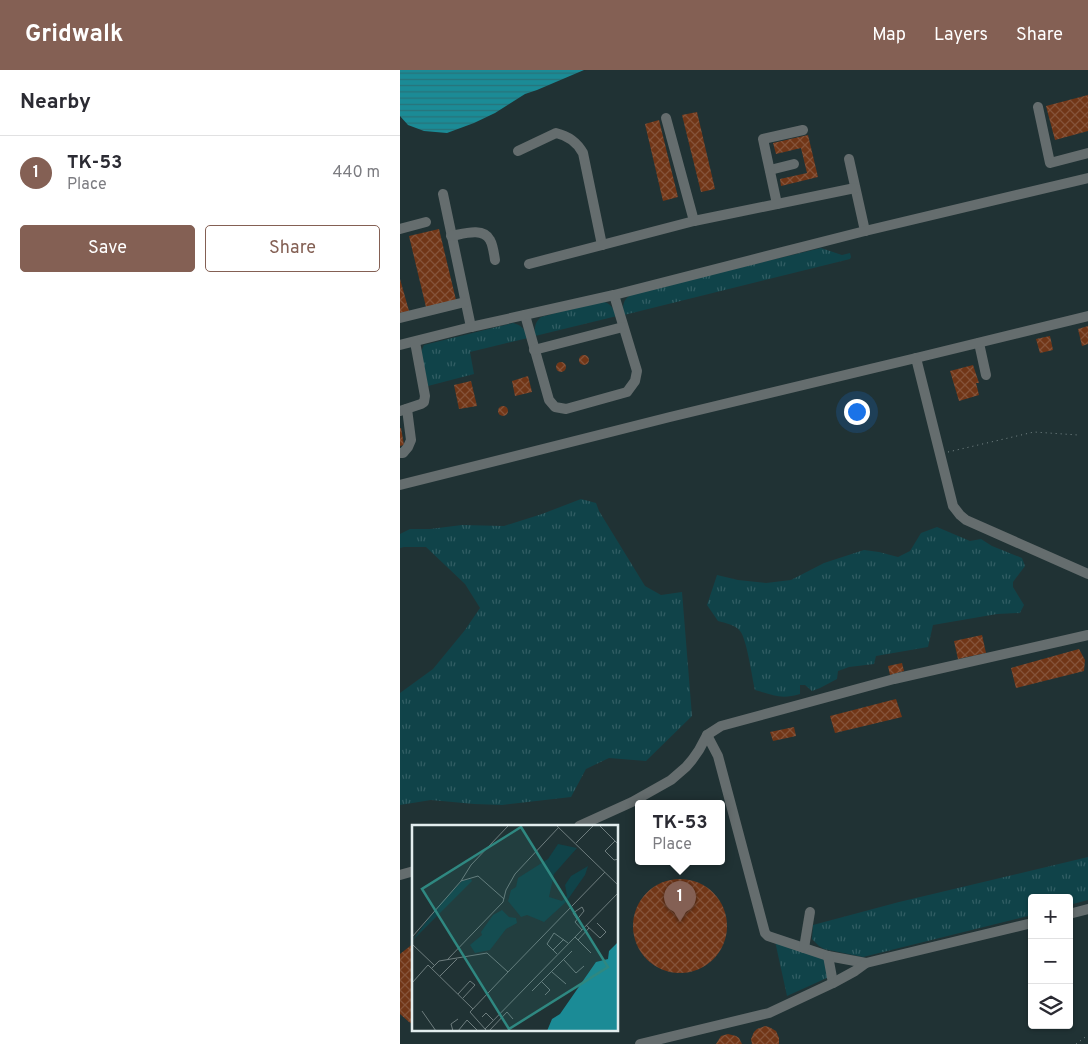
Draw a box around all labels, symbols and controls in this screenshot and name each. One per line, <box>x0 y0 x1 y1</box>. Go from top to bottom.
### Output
text: Gridwalk <box>25 20 123 50</box>
text: Map <box>872 24 906 47</box>
text: Layers <box>934 24 988 47</box>
text: Share <box>1016 24 1063 47</box>
text: Nearby <box>20 89 91 116</box>
text: TK-53 <box>67 151 122 175</box>
text: 1 <box>33 163 39 183</box>
text: 440 m <box>333 163 380 183</box>
text: Place <box>67 175 107 195</box>
button: Save <box>20 225 195 272</box>
button: Share <box>205 225 380 272</box>
your location <box>844 399 870 425</box>
popup <box>635 800 725 865</box>
text: TK-53 <box>652 811 708 835</box>
inset map <box>412 825 619 1032</box>
text: Place <box>652 835 692 855</box>
pin: 1 <box>664 881 696 922</box>
map controls <box>1028 894 1073 1029</box>
button: + <box>1028 894 1073 939</box>
button: − <box>1028 939 1073 984</box>
button: layers <box>1028 984 1073 1029</box>

